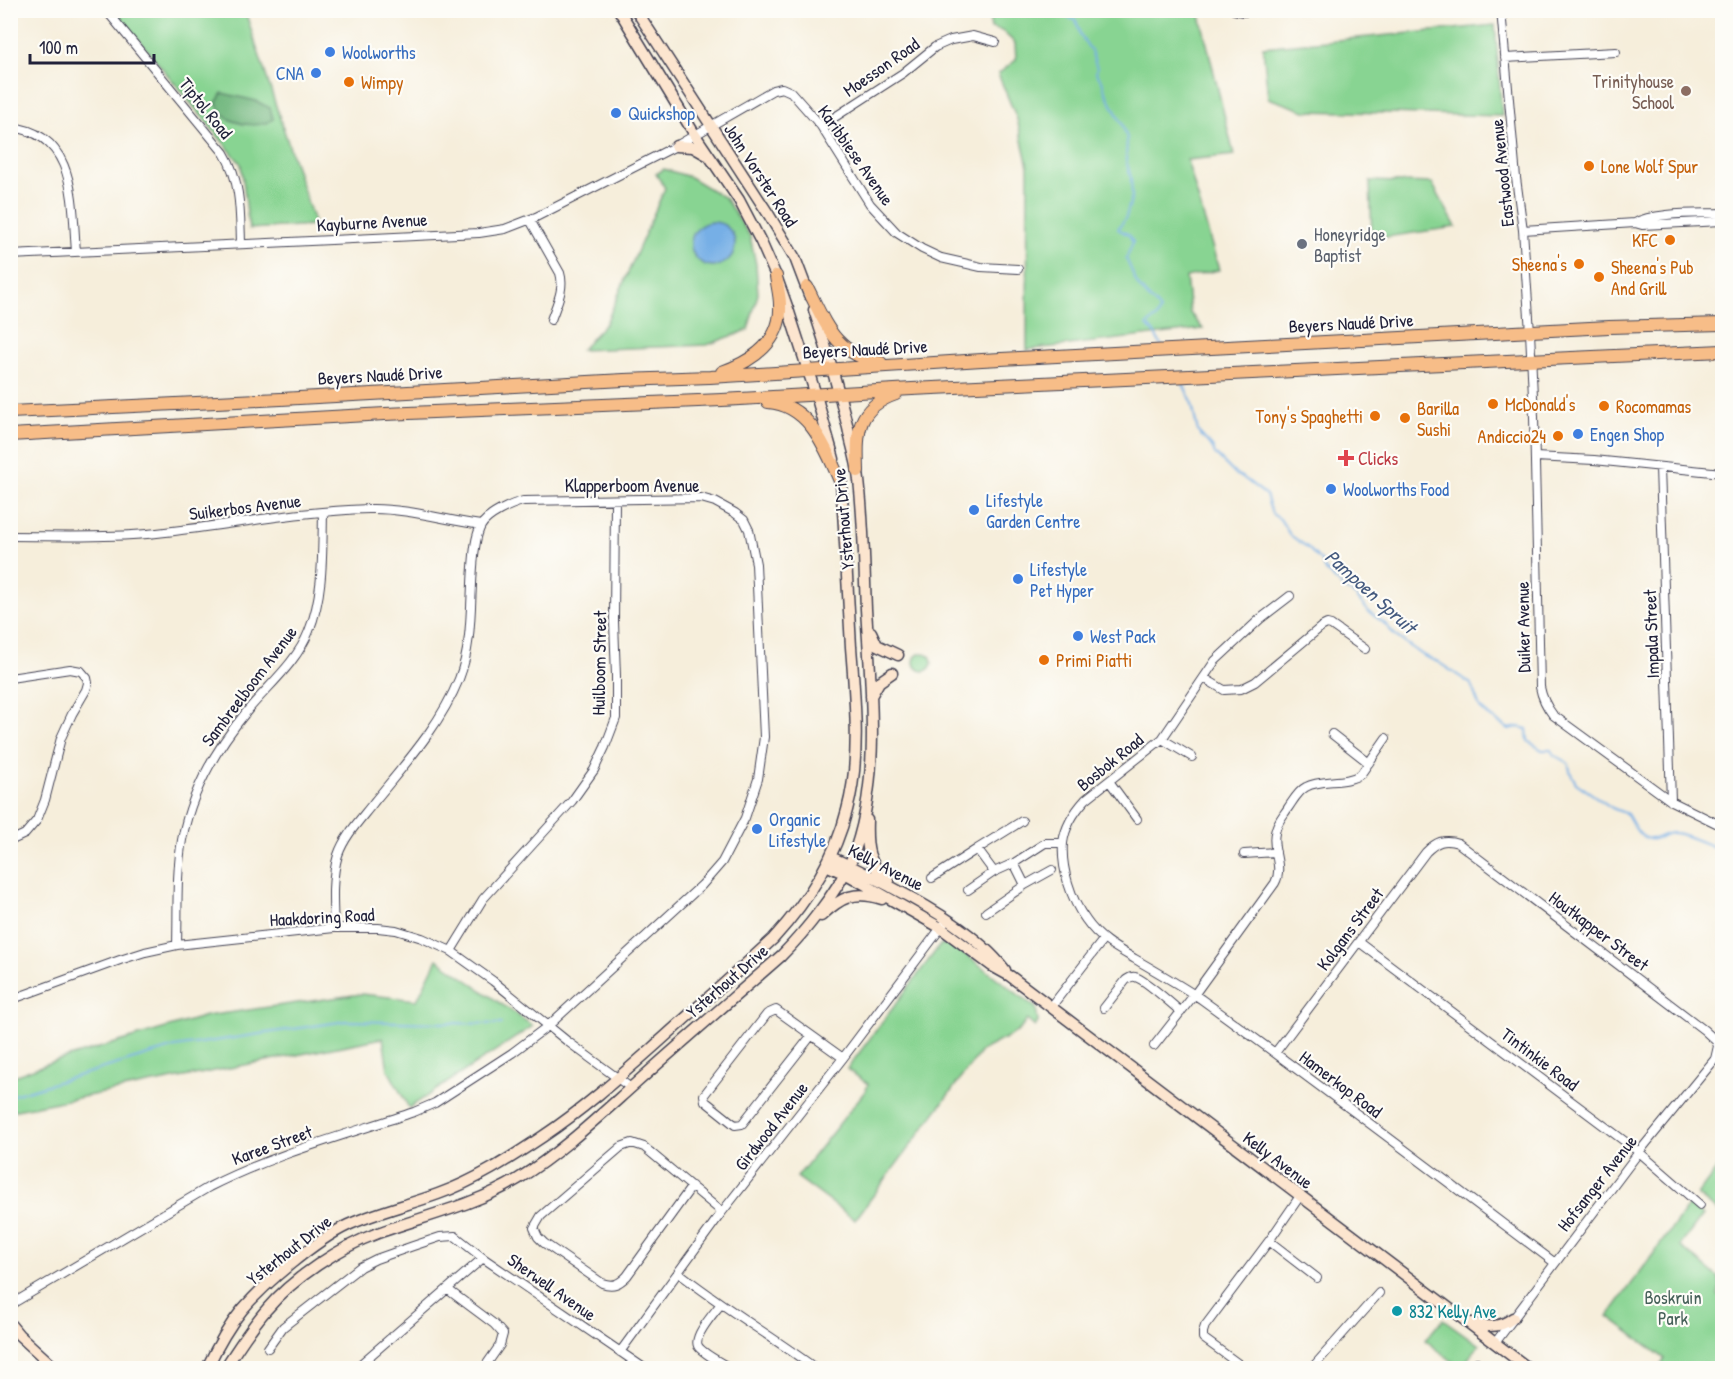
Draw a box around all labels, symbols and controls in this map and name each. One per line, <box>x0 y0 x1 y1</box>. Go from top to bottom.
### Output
scale bar <box>30 27 154 65</box>
street label: Moesson Road <box>838 32 924 102</box>
text: 100 m <box>39 35 78 60</box>
place label: Woolworths <box>342 40 416 65</box>
marker: Woolworths <box>323 45 337 59</box>
place label: CNA <box>276 61 304 86</box>
marker: CNA <box>309 66 323 80</box>
place label: Trinityhouse School <box>1593 69 1674 115</box>
place label: Wimpy <box>361 70 404 95</box>
street label: Tiptol Road <box>174 72 238 144</box>
marker: Wimpy <box>342 75 356 89</box>
marker: Trinityhouse School <box>1679 84 1693 98</box>
street label: Karibbiese Avenue <box>812 100 900 210</box>
place label: Quickshop <box>628 101 695 126</box>
marker: Quickshop <box>609 106 623 120</box>
street label: John Vorster Road <box>718 118 804 232</box>
street label: Eastwood Avenue <box>1484 118 1520 228</box>
place label: Lone Wolf Spur <box>1601 154 1698 179</box>
marker: Lone Wolf Spur <box>1582 159 1596 173</box>
street label: Kayburne Avenue <box>316 207 428 237</box>
place label: Honeyridge Baptist <box>1314 222 1386 268</box>
place label: KFC <box>1632 228 1658 253</box>
marker: KFC <box>1663 233 1677 247</box>
marker: Honeyridge Baptist <box>1295 237 1309 251</box>
place label: Sheena's <box>1512 252 1567 277</box>
place label: Sheena's Pub And Grill <box>1611 255 1694 301</box>
marker: Sheena's <box>1572 257 1586 271</box>
marker: Sheena's Pub And Grill <box>1592 270 1606 284</box>
street label: Beyers Naudé Drive <box>1288 307 1414 339</box>
street label: Beyers Naudé Drive <box>802 333 928 365</box>
street label: Beyers Naudé Drive <box>317 359 443 391</box>
place label: McDonald's <box>1505 392 1575 417</box>
place label: Rocomamas <box>1616 394 1691 419</box>
place label: Barilla Sushi <box>1417 396 1459 442</box>
marker: McDonald's <box>1486 397 1500 411</box>
marker: Rocomamas <box>1597 399 1611 413</box>
place label: Tony's Spaghetti <box>1255 404 1363 429</box>
marker: Tony's Spaghetti <box>1368 409 1382 423</box>
marker: Barilla Sushi <box>1398 411 1412 425</box>
place label: Engen Shop <box>1590 422 1665 447</box>
place label: Andiccio24 <box>1478 424 1546 449</box>
marker: Engen Shop <box>1571 427 1585 441</box>
marker: Andiccio24 <box>1551 429 1565 443</box>
place label: Clicks <box>1358 446 1398 471</box>
marker: Clicks <box>1339 451 1353 465</box>
street label: Ysterhout Drive <box>826 467 860 571</box>
street label: Klapperboom Avenue <box>565 473 699 498</box>
place label: Woolworths Food <box>1343 477 1449 502</box>
marker: Woolworths Food <box>1324 482 1338 496</box>
street label: Suikerbos Avenue <box>188 488 302 526</box>
place label: Lifestyle Garden Centre <box>986 488 1081 534</box>
marker: Lifestyle Garden Centre <box>967 503 981 517</box>
water label: Pampoen Spruit <box>1319 543 1425 642</box>
place label: Lifestyle Pet Hyper <box>1030 557 1094 603</box>
marker: Lifestyle Pet Hyper <box>1011 572 1025 586</box>
street label: Duiker Avenue <box>1510 581 1536 673</box>
street label: Impala Street <box>1637 588 1665 679</box>
street label: Huilboom Street <box>586 610 612 716</box>
street label: Sambreelboom Avenue <box>195 621 303 751</box>
place label: West Pack <box>1090 624 1156 649</box>
marker: West Pack <box>1071 629 1085 643</box>
place label: Primi Piatti <box>1056 648 1132 673</box>
marker: Primi Piatti <box>1037 653 1051 667</box>
street label: Bosbok Road <box>1071 727 1149 797</box>
place label: Organic Lifestyle <box>769 807 826 853</box>
marker: Organic Lifestyle <box>750 822 764 836</box>
street label: Kelly Avenue <box>844 837 928 897</box>
street label: Kolgans Street <box>1311 882 1390 976</box>
street label: Houtkapper Street <box>1544 885 1655 977</box>
street label: Haakdoring Road <box>269 902 375 932</box>
street label: Ysterhout Drive <box>681 938 773 1024</box>
street label: Tintinkie Road <box>1496 1022 1584 1096</box>
street label: Hamerkop Road <box>1294 1045 1388 1123</box>
street label: Girdwood Avenue <box>728 1076 814 1176</box>
street label: Karee Street <box>228 1119 316 1171</box>
street label: Kelly Avenue <box>1238 1125 1318 1195</box>
street label: Hofsanger Avenue <box>1551 1130 1643 1236</box>
street label: Ysterhout Drive <box>241 1209 337 1291</box>
street label: Sherwell Avenue <box>503 1247 601 1327</box>
park label: Boskruin Park <box>1644 1285 1702 1331</box>
place label: 832 Kelly Ave <box>1409 1299 1497 1324</box>
marker: 832 Kelly Ave <box>1390 1304 1404 1318</box>

